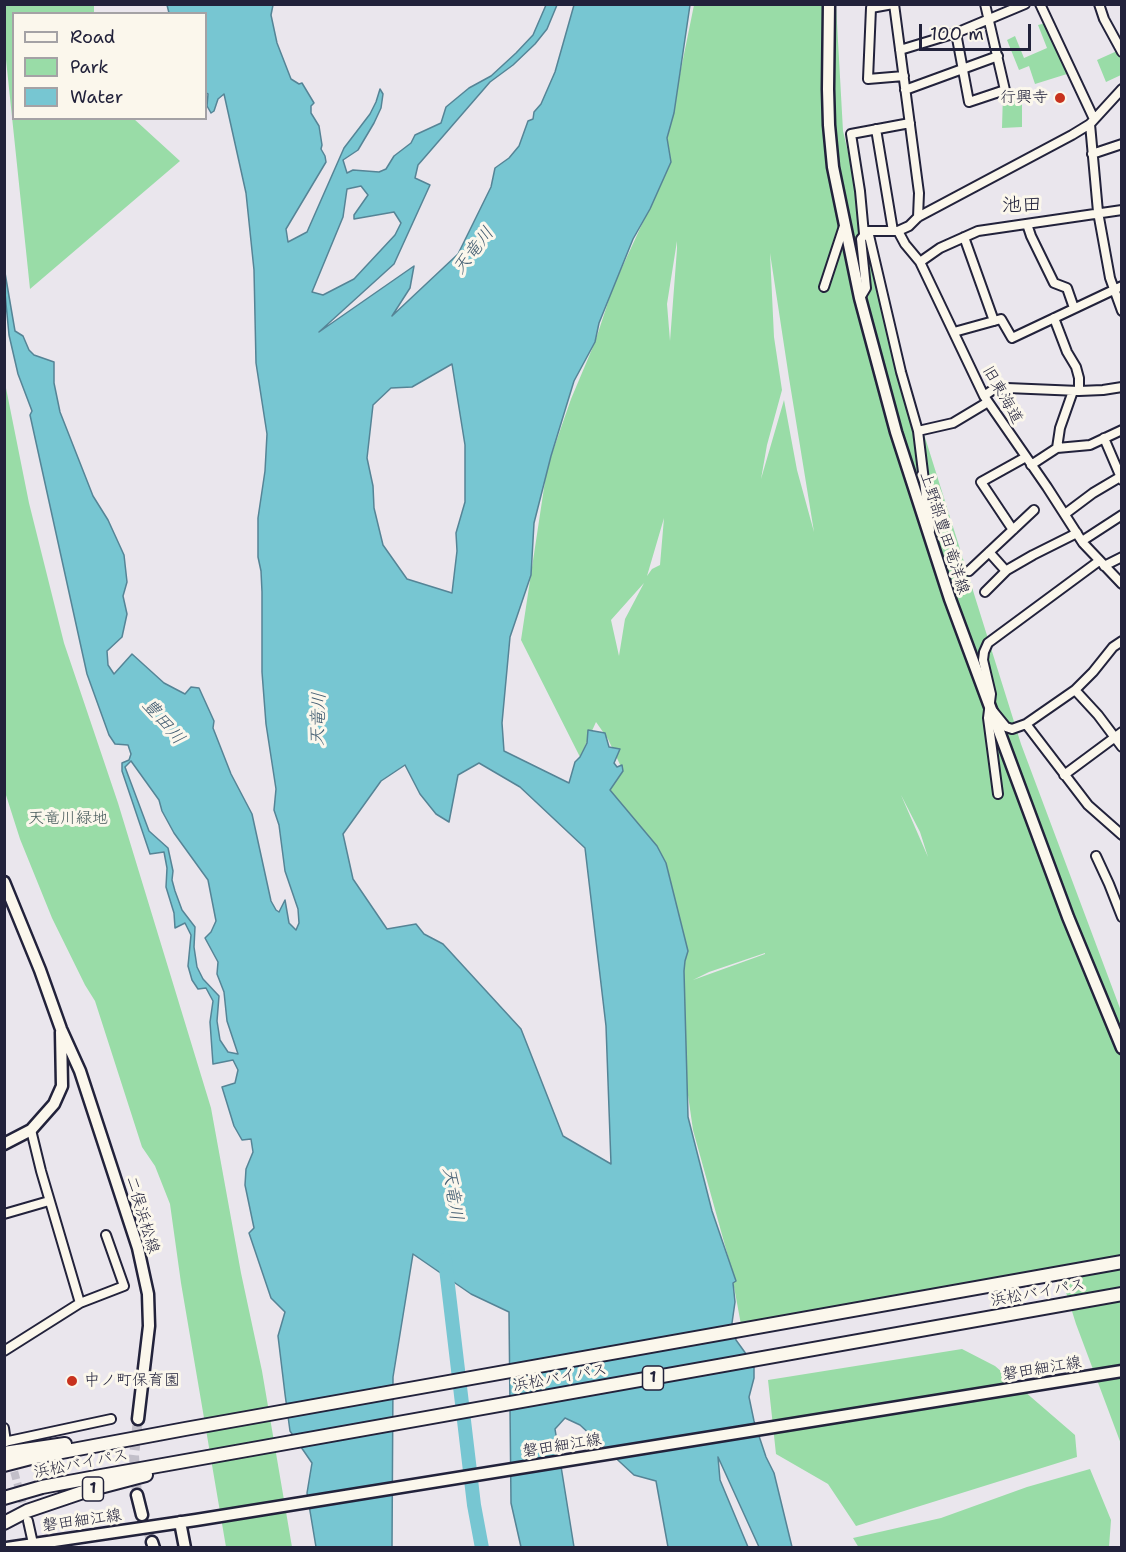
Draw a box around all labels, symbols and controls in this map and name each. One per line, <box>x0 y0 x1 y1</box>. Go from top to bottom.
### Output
legend <box>12 12 207 120</box>
scale bar <box>922 12 1034 50</box>
text: 100 m <box>930 22 984 46</box>
text: Road <box>70 25 115 49</box>
text: Park <box>70 55 109 79</box>
text: Water <box>70 85 123 109</box>
place label: 行興寺 <box>1000 88 1048 108</box>
marker: 行興寺 <box>1053 91 1067 105</box>
district label: 池田 <box>1002 194 1042 218</box>
water label: 天竜川 <box>449 223 499 279</box>
street label: 旧東海道 <box>978 362 1026 428</box>
street label: 上野部豊田竜洋線 <box>915 469 973 597</box>
water label: 天竜川 <box>307 692 331 746</box>
water label: 豊田川 <box>137 695 189 749</box>
park label: 天竜川緑地 <box>28 809 108 829</box>
water label: 天竜川 <box>437 1166 467 1222</box>
street label: 二俣浜松線 <box>121 1174 163 1256</box>
street label: 浜松バイパス <box>989 1275 1087 1311</box>
street label: 磐田細江線 <box>1001 1353 1083 1385</box>
street label: 浜松バイパス <box>511 1360 609 1396</box>
road number: 1 <box>642 1366 664 1390</box>
place label: 中ノ町保育園 <box>84 1371 180 1391</box>
marker: 中ノ町保育園 <box>65 1374 79 1388</box>
street label: 磐田細江線 <box>521 1430 603 1462</box>
street label: 浜松バイパス <box>32 1445 130 1483</box>
road number: 1 <box>82 1477 104 1501</box>
street label: 磐田細江線 <box>41 1506 123 1536</box>

